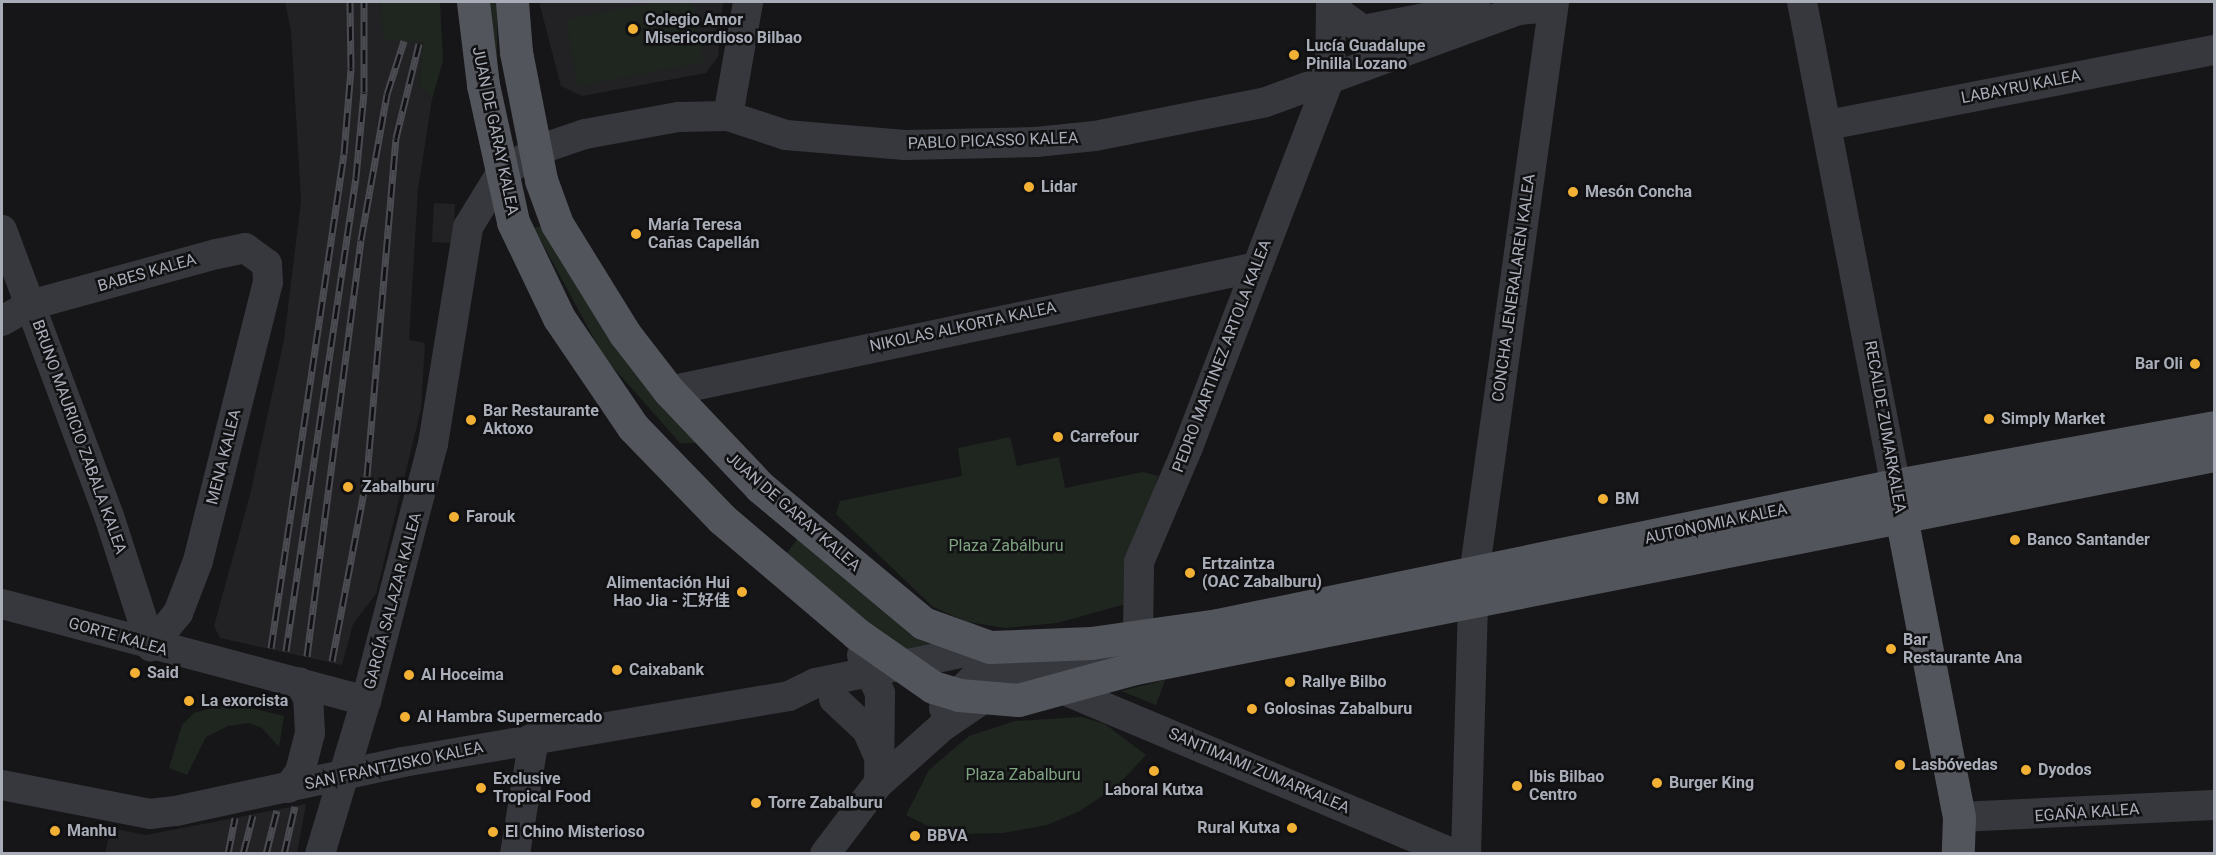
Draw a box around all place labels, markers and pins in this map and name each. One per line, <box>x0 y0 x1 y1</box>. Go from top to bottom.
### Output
place label: Colegio Amor Misericordioso Bilbao <box>645 10 802 48</box>
marker: Colegio Amor Misericordioso Bilbao <box>626 22 640 36</box>
place label: Lucía Guadalupe Pinilla Lozano <box>1306 36 1426 74</box>
marker: Lucía Guadalupe Pinilla Lozano <box>1287 48 1301 62</box>
place label: Lidar <box>1041 177 1077 197</box>
marker: Lidar <box>1022 180 1036 194</box>
place label: Mesón Concha <box>1585 182 1692 202</box>
marker: Mesón Concha <box>1566 185 1580 199</box>
place label: María Teresa Cañas Capellán <box>648 215 759 253</box>
marker: María Teresa Cañas Capellán <box>629 227 643 241</box>
place label: Bar Oli <box>2135 354 2183 374</box>
marker: Bar Oli <box>2188 357 2202 371</box>
place label: Bar Restaurante Aktoxo <box>483 401 599 439</box>
place label: Simply Market <box>2001 409 2105 429</box>
marker: Simply Market <box>1982 412 1996 426</box>
marker: Bar Restaurante Aktoxo <box>464 413 478 427</box>
place label: Carrefour <box>1070 427 1139 447</box>
marker: Carrefour <box>1051 430 1065 444</box>
place label: Zabalburu <box>362 477 435 497</box>
marker: Zabalburu <box>339 478 357 496</box>
place label: BM <box>1615 489 1639 509</box>
marker: BM <box>1596 492 1610 506</box>
place label: Farouk <box>466 507 515 527</box>
marker: Farouk <box>447 510 461 524</box>
place label: Banco Santander <box>2027 530 2150 550</box>
marker: Banco Santander <box>2008 533 2022 547</box>
place label: Ertzaintza (OAC Zabalburu) <box>1202 554 1322 592</box>
marker: Ertzaintza (OAC Zabalburu) <box>1183 566 1197 580</box>
place label: Alimentación Hui Hao Jia - 汇好佳 <box>606 573 730 611</box>
marker: Alimentación Hui Hao Jia - 汇好佳 <box>735 585 749 599</box>
place label: Bar Restaurante Ana <box>1903 630 2022 668</box>
marker: Bar Restaurante Ana <box>1884 642 1898 656</box>
place label: Caixabank <box>629 660 704 680</box>
place label: Said <box>147 663 179 683</box>
marker: Caixabank <box>610 663 624 677</box>
place label: Al Hoceima <box>421 665 504 685</box>
marker: Said <box>128 666 142 680</box>
marker: Al Hoceima <box>402 668 416 682</box>
place label: Rallye Bilbo <box>1302 672 1387 692</box>
marker: Rallye Bilbo <box>1283 675 1297 689</box>
place label: La exorcista <box>201 691 288 711</box>
marker: La exorcista <box>182 694 196 708</box>
place label: Golosinas Zabalburu <box>1264 699 1412 719</box>
marker: Golosinas Zabalburu <box>1245 702 1259 716</box>
place label: Al Hambra Supermercado <box>417 707 602 727</box>
marker: Al Hambra Supermercado <box>398 710 412 724</box>
place label: Lasbóvedas <box>1912 755 1998 775</box>
marker: Lasbóvedas <box>1893 758 1907 772</box>
place label: Dyodos <box>2038 760 2092 780</box>
marker: Dyodos <box>2019 763 2033 777</box>
marker: Laboral Kutxa <box>1147 764 1161 778</box>
place label: Ibis Bilbao Centro <box>1529 767 1604 805</box>
place label: Exclusive Tropical Food <box>493 769 591 807</box>
place label: Burger King <box>1669 773 1754 793</box>
marker: Burger King <box>1650 776 1664 790</box>
marker: Ibis Bilbao Centro <box>1510 779 1524 793</box>
place label: Laboral Kutxa <box>1105 780 1203 800</box>
marker: Exclusive Tropical Food <box>474 781 488 795</box>
place label: Torre Zabalburu <box>768 793 883 813</box>
marker: Torre Zabalburu <box>749 796 763 810</box>
place label: Rural Kutxa <box>1197 818 1280 838</box>
place label: Manhu <box>67 821 116 841</box>
marker: Rural Kutxa <box>1285 821 1299 835</box>
place label: El Chino Misterioso <box>505 822 645 842</box>
marker: Manhu <box>48 824 62 838</box>
marker: El Chino Misterioso <box>486 825 500 839</box>
place label: BBVA <box>927 826 968 846</box>
marker: BBVA <box>908 829 922 843</box>

